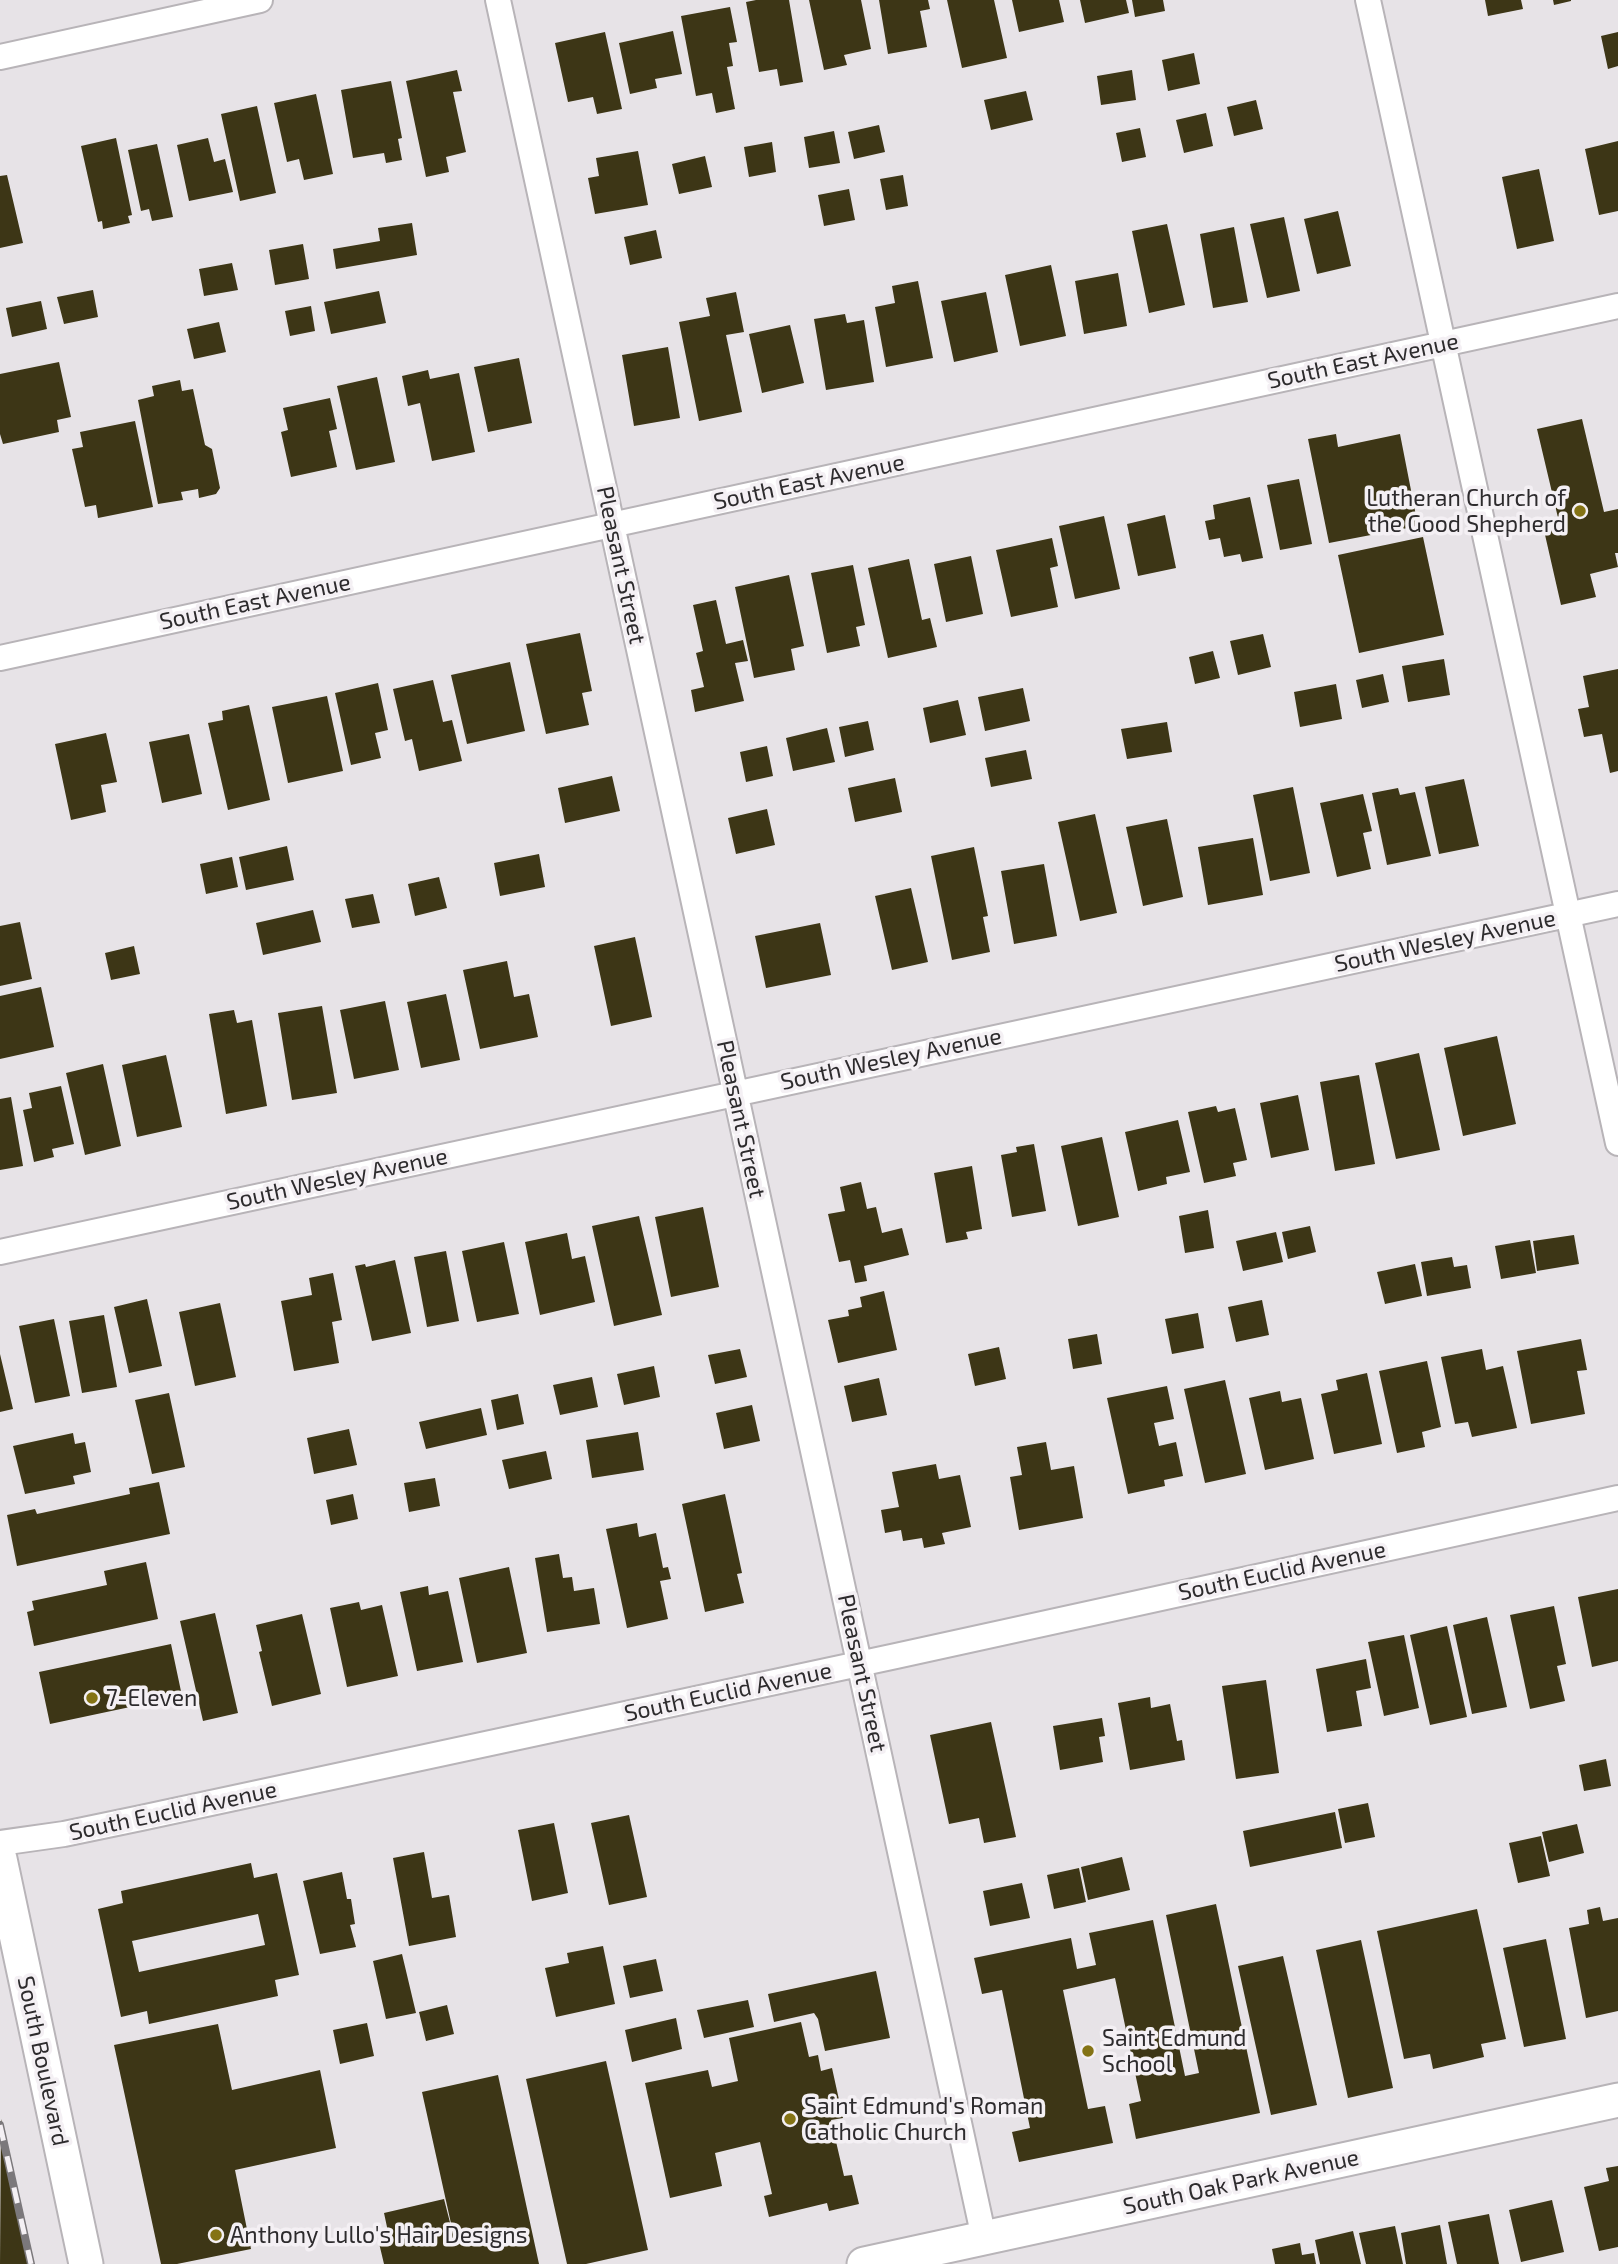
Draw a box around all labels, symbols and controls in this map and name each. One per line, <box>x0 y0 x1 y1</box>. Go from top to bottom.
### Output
street label: South East Avenue <box>1265 327 1461 395</box>
street label: South East Avenue <box>711 448 907 516</box>
street label: Pleasant Street <box>591 483 651 647</box>
place label: Lutheran Church of the Good Shepherd <box>1366 484 1566 538</box>
marker: Lutheran Church of the Good Shepherd <box>1572 503 1588 519</box>
street label: South East Avenue <box>157 568 353 636</box>
street label: South Wesley Avenue <box>1332 904 1558 978</box>
street label: South Wesley Avenue <box>778 1022 1004 1096</box>
street label: Pleasant Street <box>711 1037 771 1201</box>
street label: South Wesley Avenue <box>224 1142 450 1216</box>
street label: South Euclid Avenue <box>1176 1536 1388 1606</box>
street label: Pleasant Street <box>832 1591 892 1755</box>
street label: South Euclid Avenue <box>622 1657 834 1727</box>
place label: 7-Eleven <box>106 1684 197 1712</box>
marker: 7-Eleven <box>84 1690 100 1706</box>
street label: South Euclid Avenue <box>67 1776 279 1846</box>
street label: South Boulevard <box>12 1974 74 2148</box>
place label: Saint Edmund School <box>1102 2024 1246 2078</box>
marker: Saint Edmund School <box>1080 2043 1096 2059</box>
place label: Saint Edmund's Roman Catholic Church <box>804 2092 1043 2146</box>
marker: Saint Edmund's Roman Catholic Church <box>782 2111 798 2127</box>
street label: South Oak Park Avenue <box>1121 2144 1361 2220</box>
place label: Anthony Lullo's Hair Designs <box>230 2221 527 2249</box>
marker: Anthony Lullo's Hair Designs <box>208 2227 224 2243</box>

